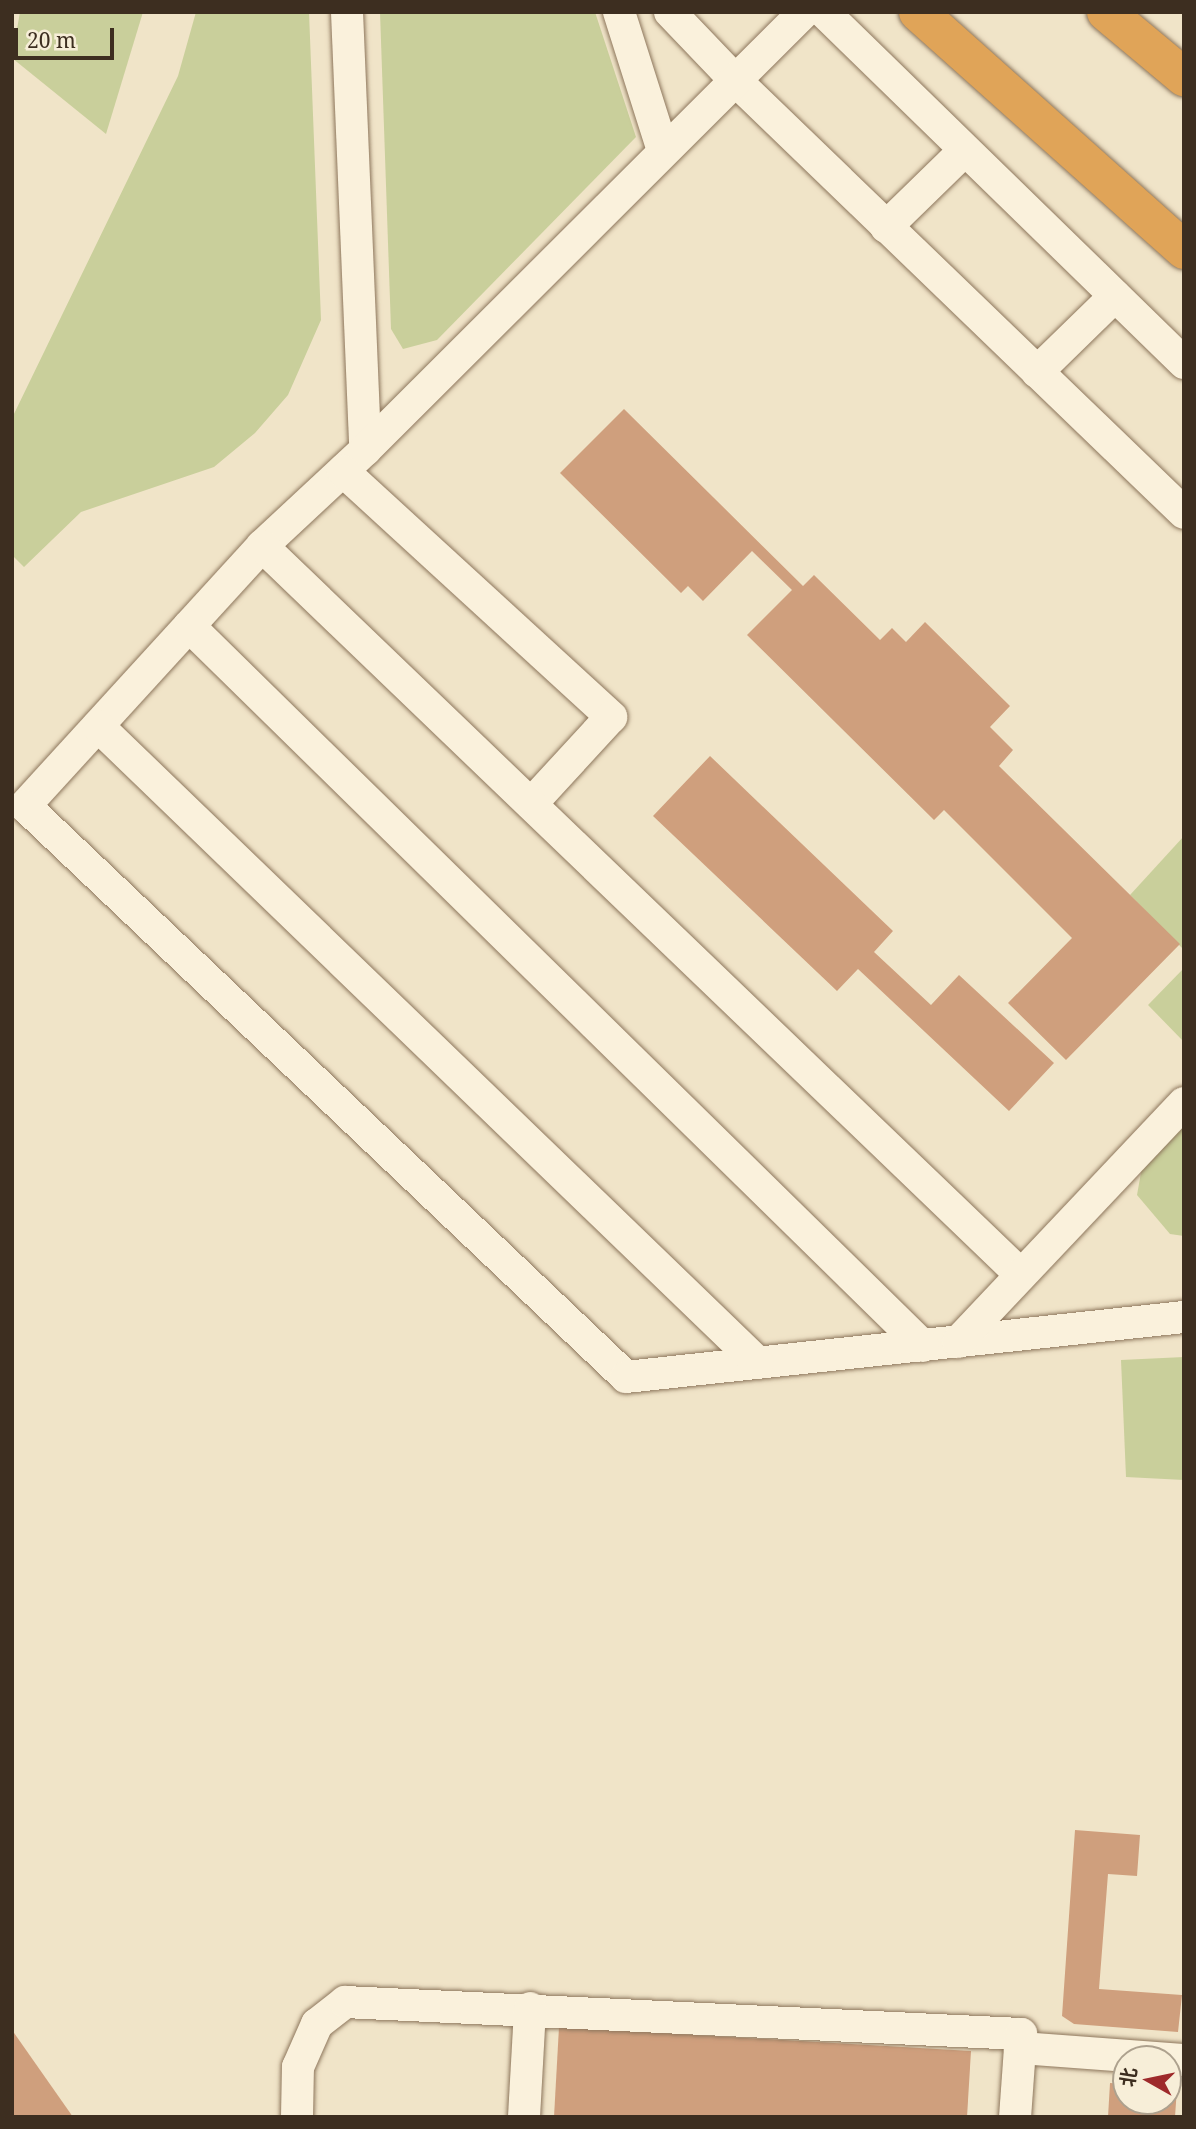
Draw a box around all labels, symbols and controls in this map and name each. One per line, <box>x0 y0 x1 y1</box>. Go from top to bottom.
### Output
scale bar <box>18 14 117 58</box>
text: 20 m <box>27 26 76 54</box>
north arrow <box>1112 2045 1182 2115</box>
text: 北 <box>1114 2066 1143 2088</box>

